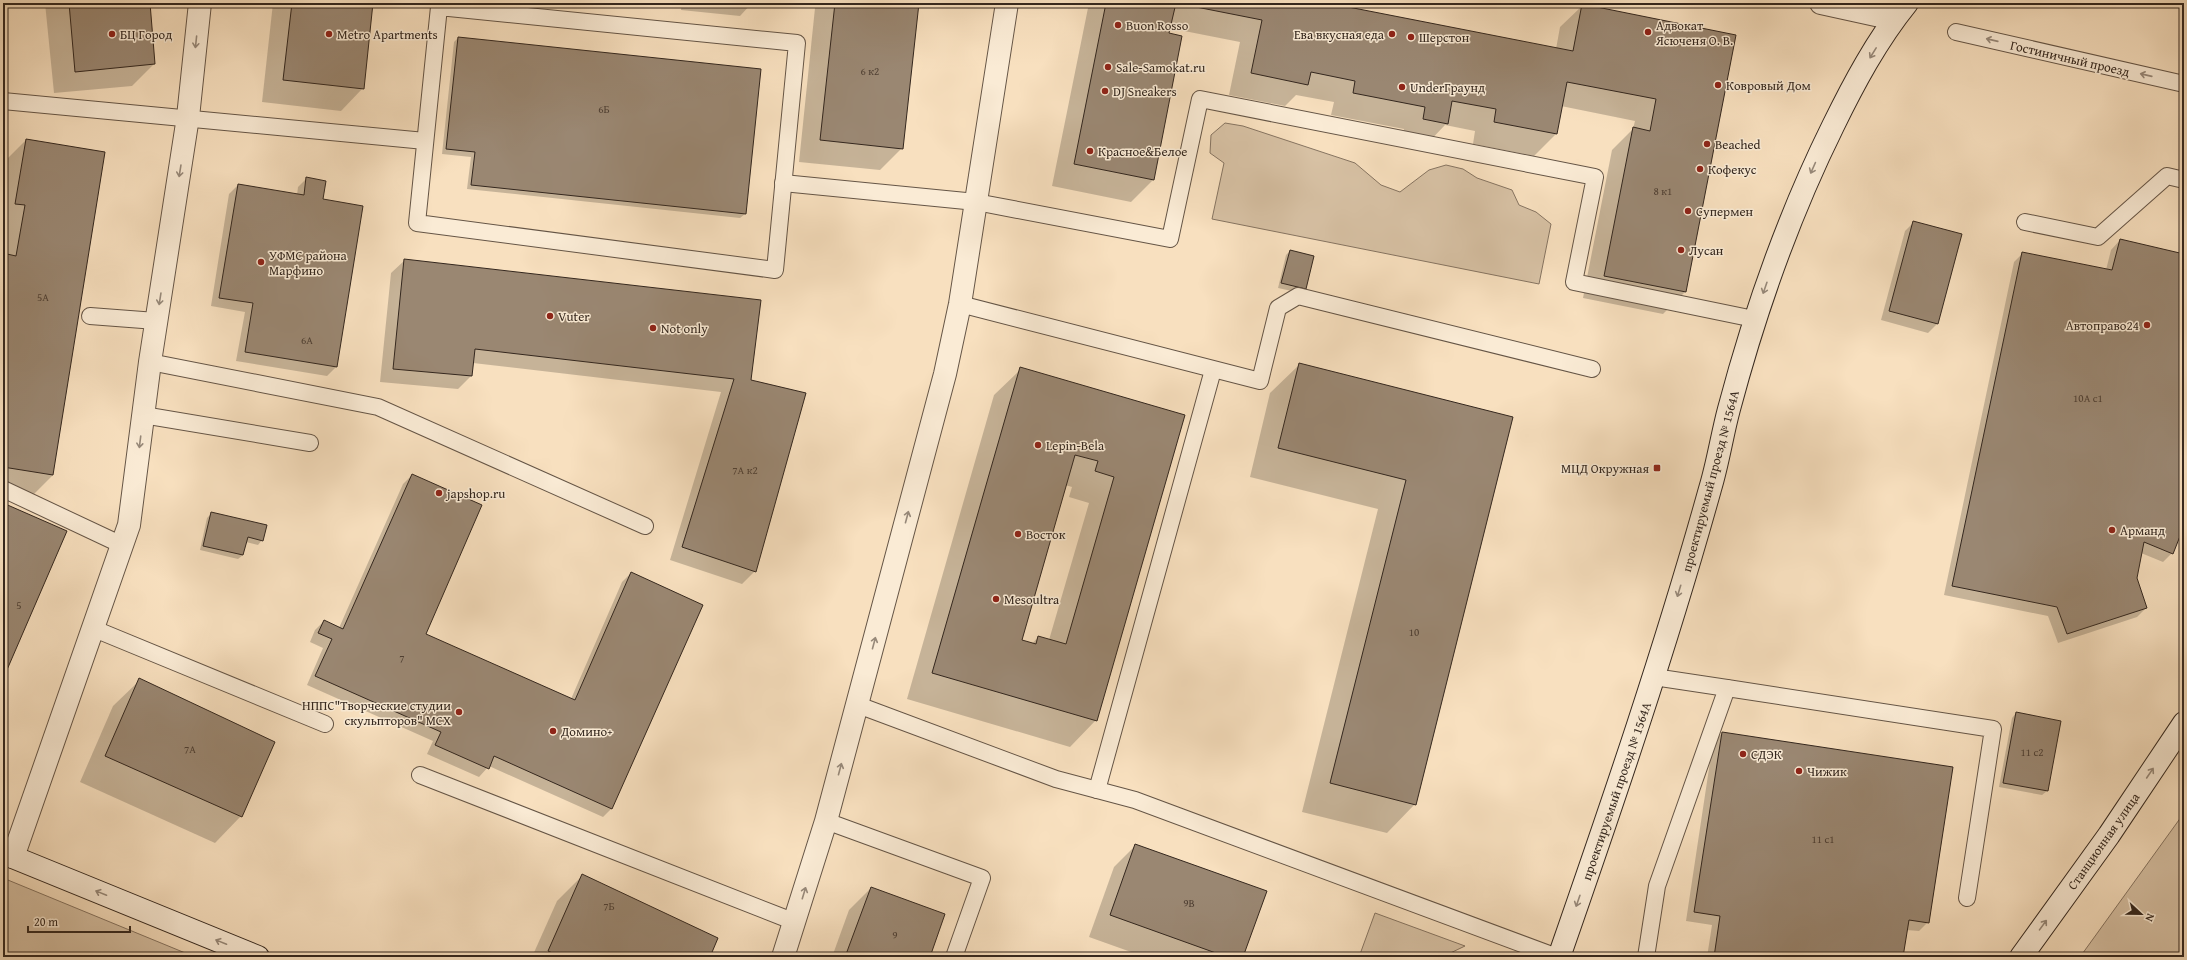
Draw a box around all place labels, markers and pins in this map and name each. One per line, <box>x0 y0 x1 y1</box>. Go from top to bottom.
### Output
place label: Buon Rosso <box>1126 16 1189 35</box>
place label: Адвокат Ясюченя О. В. <box>1655 16 1733 50</box>
marker: Buon Rosso <box>1113 20 1123 30</box>
place label: БЦ Город <box>120 25 172 44</box>
place label: Metro Apartments <box>337 25 438 44</box>
place label: Ева вкусная еда <box>1294 25 1385 44</box>
marker: Адвокат Ясюченя О. В. <box>1643 27 1653 37</box>
place label: Шерстон <box>1419 28 1470 47</box>
marker: БЦ Город <box>107 29 117 39</box>
marker: Metro Apartments <box>324 29 334 39</box>
marker: Ева вкусная еда <box>1387 29 1397 39</box>
marker: Шерстон <box>1406 32 1416 42</box>
place label: Sale-Samokat.ru <box>1116 58 1205 77</box>
marker: Sale-Samokat.ru <box>1103 62 1113 72</box>
place label: Ковровый Дом <box>1726 76 1811 95</box>
place label: UnderГраунд <box>1410 78 1485 97</box>
marker: Ковровый Дом <box>1713 80 1723 90</box>
place label: DJ Sneakers <box>1113 82 1177 101</box>
marker: UnderГраунд <box>1397 82 1407 92</box>
marker: DJ Sneakers <box>1100 86 1110 96</box>
place label: Beached <box>1715 135 1761 154</box>
marker: Beached <box>1702 139 1712 149</box>
place label: Красное&Белое <box>1098 142 1187 161</box>
marker: Красное&Белое <box>1085 146 1095 156</box>
place label: Кофекус <box>1708 160 1757 179</box>
marker: Кофекус <box>1695 164 1705 174</box>
place label: Супермен <box>1696 202 1754 221</box>
marker: Супермен <box>1683 206 1693 216</box>
place label: Лусан <box>1689 241 1724 260</box>
marker: Лусан <box>1676 245 1686 255</box>
place label: УФМС района Марфино <box>269 246 348 280</box>
marker: УФМС района Марфино <box>256 257 266 267</box>
place label: Vuter <box>558 307 590 326</box>
marker: Vuter <box>545 311 555 321</box>
place label: Автоправо24 <box>2066 316 2139 335</box>
place label: Not only <box>661 319 708 338</box>
marker: Автоправо24 <box>2142 320 2152 330</box>
marker: Not only <box>648 323 658 333</box>
place label: Lepin-Bela <box>1046 436 1105 455</box>
marker: Lepin-Bela <box>1033 440 1043 450</box>
place label: МЦД Окружная <box>1561 459 1649 478</box>
marker: МЦД Окружная <box>1652 463 1662 473</box>
place label: japshop.ru <box>445 484 505 503</box>
marker: japshop.ru <box>434 488 444 498</box>
place label: Арманд <box>2120 521 2165 540</box>
place label: Восток <box>1026 525 1066 544</box>
marker: Арманд <box>2107 525 2117 535</box>
marker: Восток <box>1013 529 1023 539</box>
place label: Mesoultra <box>1004 590 1060 609</box>
marker: Mesoultra <box>991 594 1001 604</box>
place label: НППС"Творческие студии скульпторов" МСХ <box>302 696 451 730</box>
marker: НППС"Творческие студии скульпторов" МСХ <box>454 707 464 717</box>
place label: Домино+ <box>560 722 613 741</box>
marker: Домино+ <box>548 726 558 736</box>
place label: СДЭК <box>1751 745 1782 764</box>
marker: СДЭК <box>1738 749 1748 759</box>
place label: Чижик <box>1807 762 1847 781</box>
marker: Чижик <box>1794 766 1804 776</box>

